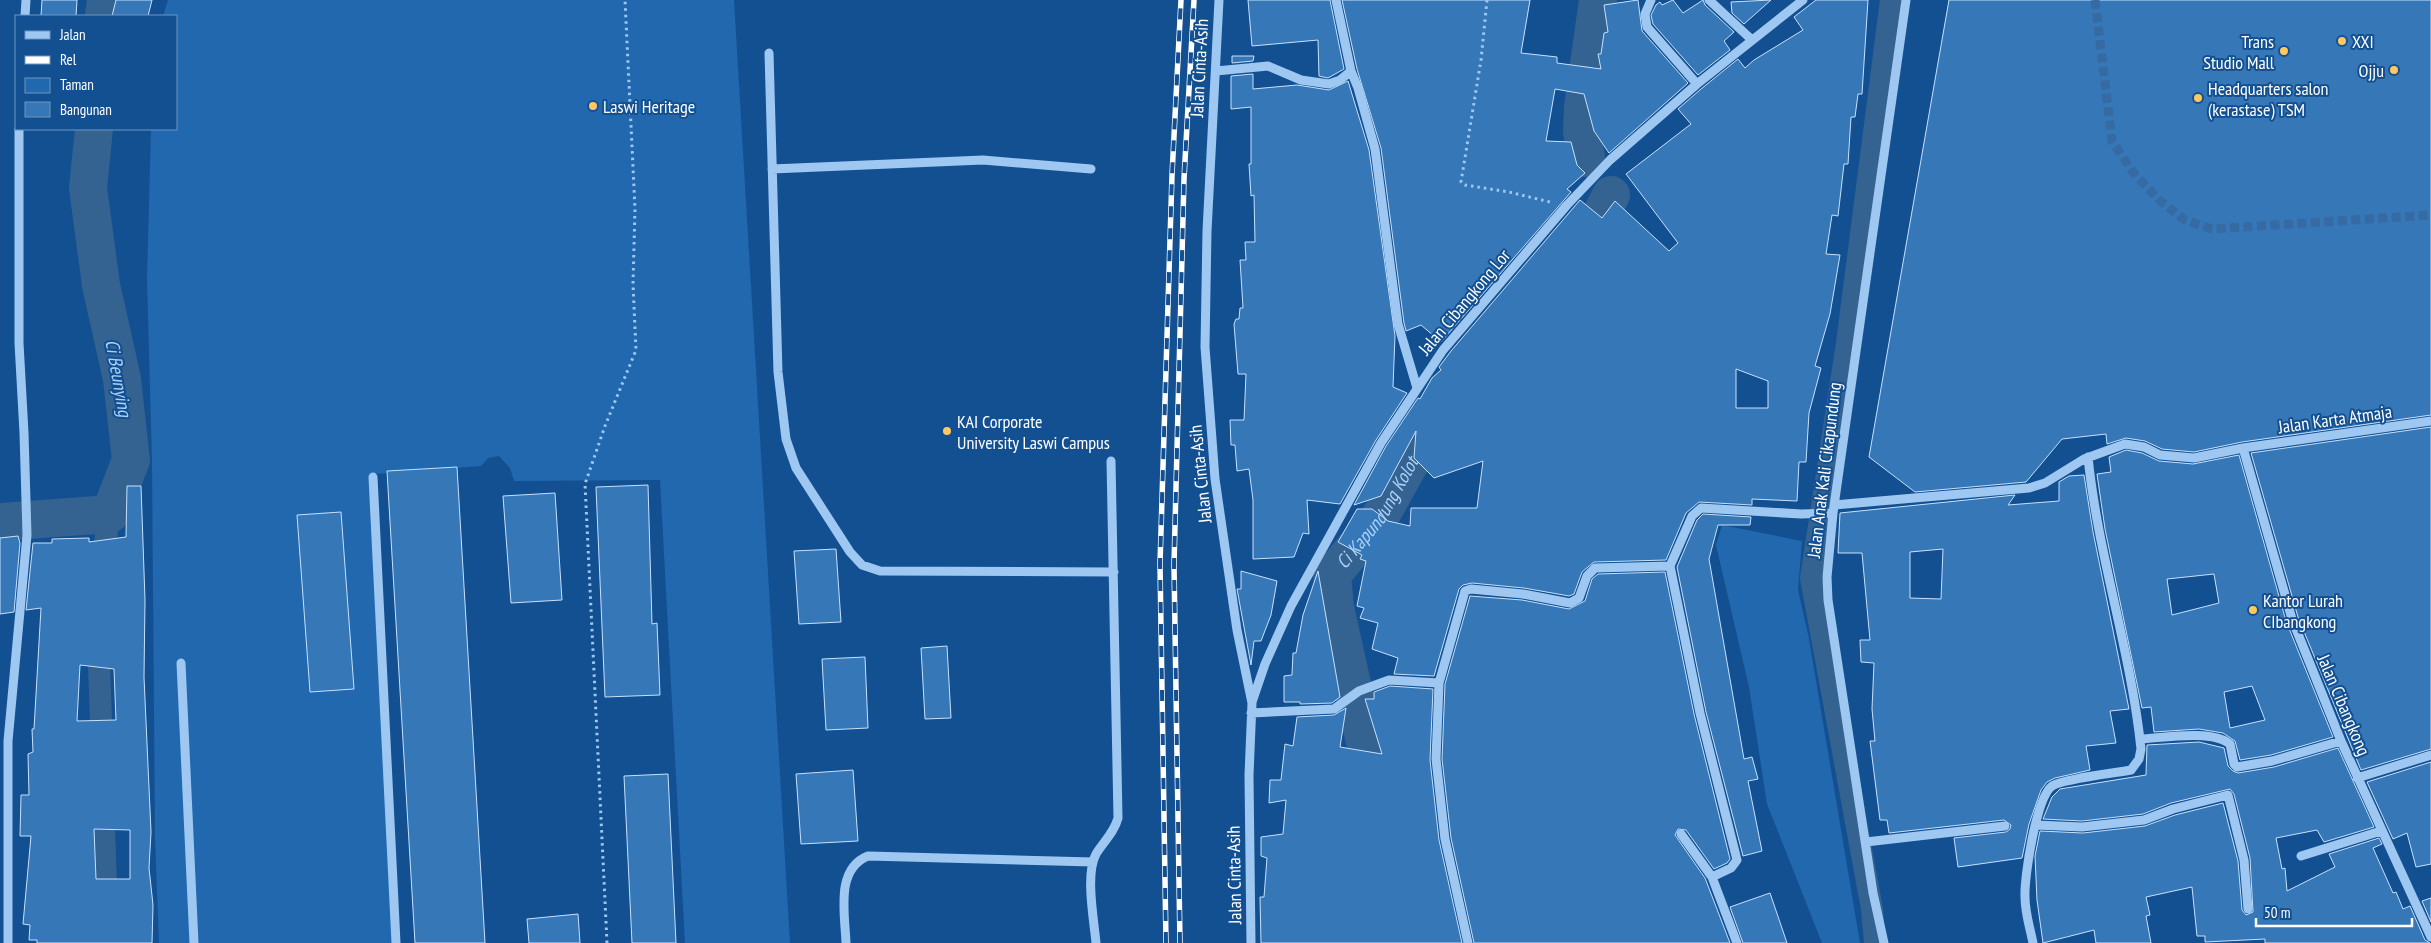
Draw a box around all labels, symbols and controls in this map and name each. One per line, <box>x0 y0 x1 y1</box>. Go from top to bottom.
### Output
legend <box>15 15 178 130</box>
street label: Jalan Cinta-Asih <box>1185 18 1213 119</box>
text: Jalan <box>59 25 86 44</box>
place label: Trans Studio Mall <box>2203 30 2275 74</box>
place label: XXI <box>2352 30 2374 53</box>
marker: XXI <box>2336 35 2348 47</box>
marker: Trans Studio Mall <box>2278 45 2290 57</box>
text: Rel <box>60 50 77 69</box>
place label: Ojju <box>2359 59 2384 82</box>
marker: Ojju <box>2388 64 2400 76</box>
text: Taman <box>60 75 94 94</box>
place label: Headquarters salon (kerastase) TSM <box>2208 77 2328 121</box>
marker: Headquarters salon (kerastase) TSM <box>2192 92 2204 104</box>
place label: Laswi Heritage <box>603 95 695 118</box>
text: Bangunan <box>60 100 112 119</box>
marker: Laswi Heritage <box>587 100 599 112</box>
street label: Jalan Cibangkong Lor <box>1412 244 1515 360</box>
water label: Ci Beunying <box>100 337 138 420</box>
street label: Jalan Anak Kali Cikapundung <box>1802 381 1846 560</box>
street label: Jalan Karta Atmaja <box>2276 400 2393 438</box>
place label: KAI Corporate University Laswi Campus <box>957 410 1110 454</box>
street label: Jalan Cinta-Asih <box>1183 424 1217 525</box>
marker: KAI Corporate University Laswi Campus <box>941 425 953 437</box>
water label: Ci Kapundung Kolot <box>1330 450 1424 573</box>
place label: Kantor Lurah CIbangkong <box>2263 589 2343 633</box>
marker: Kantor Lurah CIbangkong <box>2247 604 2259 616</box>
street label: Jalan Cibangkong <box>2312 650 2376 759</box>
street label: Jalan Cinta-Asih <box>1222 826 1246 925</box>
scale bar <box>2256 896 2412 928</box>
text: 50 m <box>2264 903 2290 922</box>

